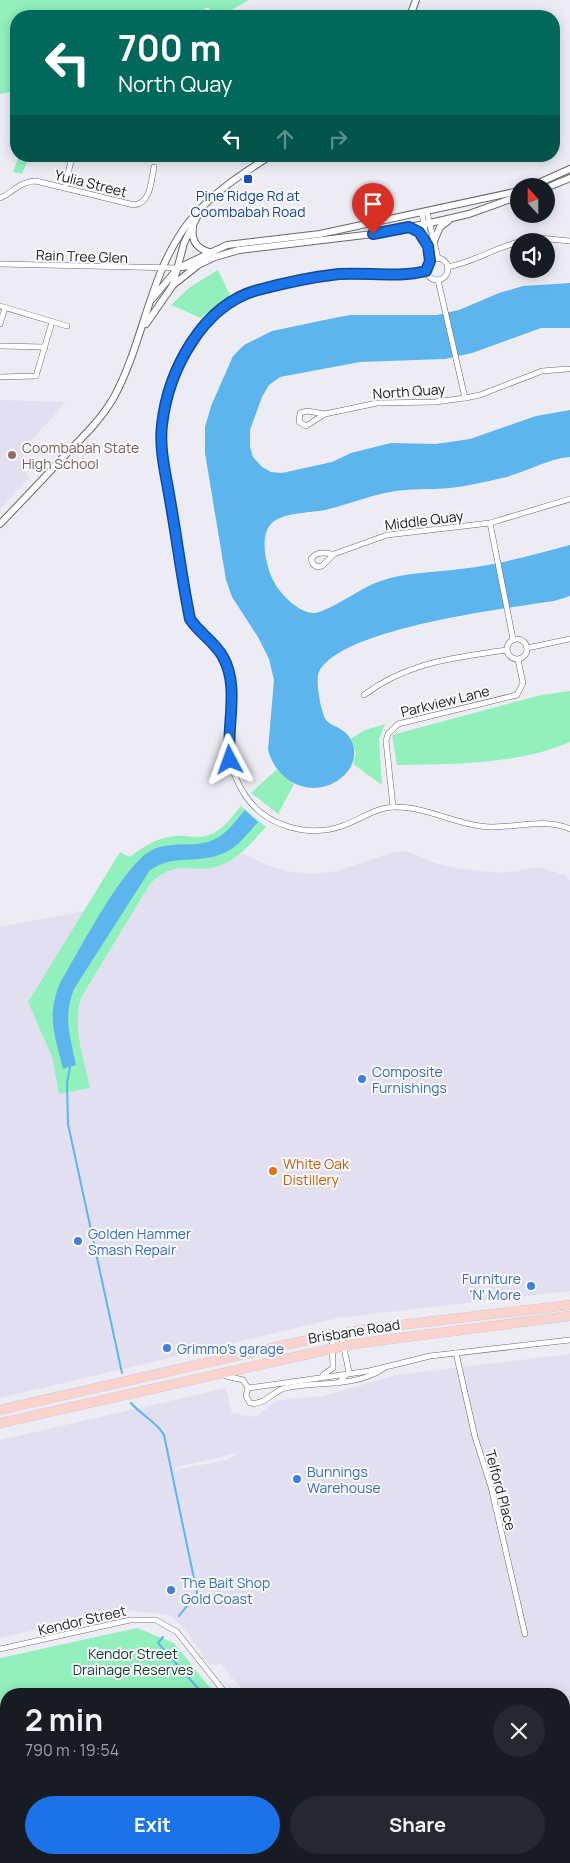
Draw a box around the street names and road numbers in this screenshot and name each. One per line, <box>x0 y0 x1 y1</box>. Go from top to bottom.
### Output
street label: Yulia Street <box>53 165 129 201</box>
street label: Rain Tree Glen <box>36 245 128 267</box>
street label: North Quay <box>372 379 447 403</box>
street label: Middle Quay <box>384 506 465 534</box>
street label: Parkview Lane <box>399 681 491 721</box>
street label: Brisbane Road <box>307 1314 401 1348</box>
street label: Telford Place <box>481 1448 521 1532</box>
street label: Kendor Street <box>36 1601 128 1639</box>

